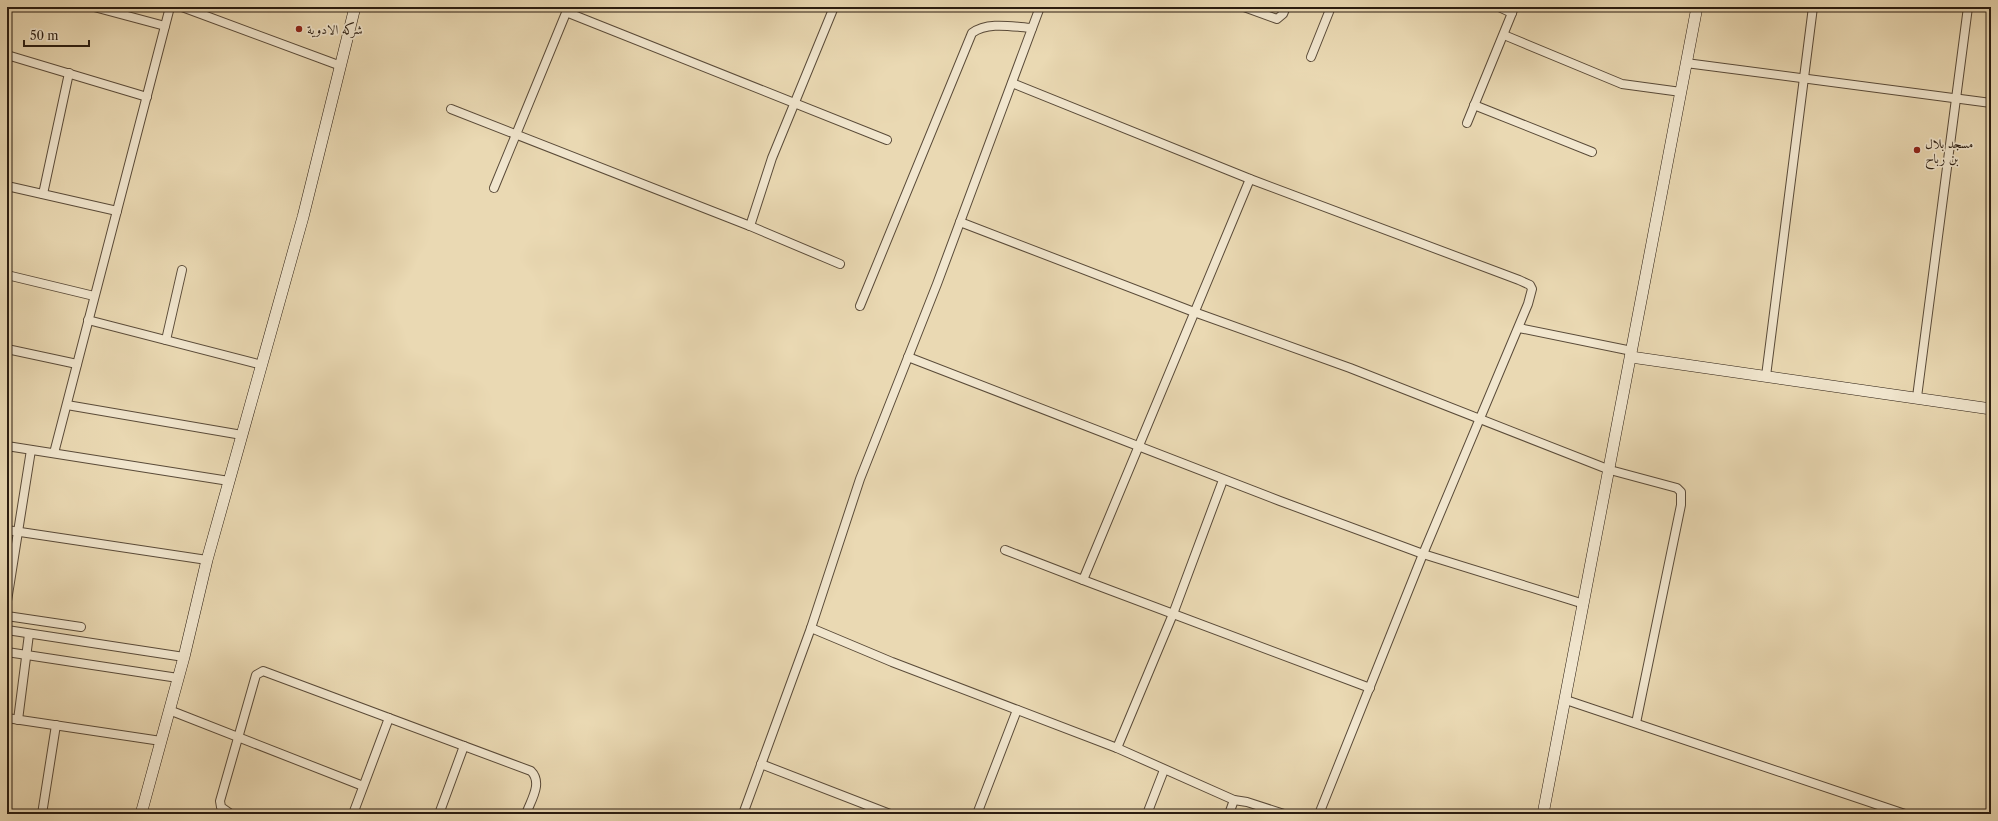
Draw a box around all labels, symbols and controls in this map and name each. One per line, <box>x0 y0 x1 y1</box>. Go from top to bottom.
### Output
place label: شركه الادوية <box>307 21 363 38</box>
scale bar <box>24 22 89 48</box>
marker: شركه الادوية <box>294 24 304 34</box>
text: 50 m <box>30 28 59 43</box>
place label: مسجد بلال بن رباح <box>1925 135 1973 170</box>
marker: مسجد بلال بن رباح <box>1912 145 1922 155</box>

